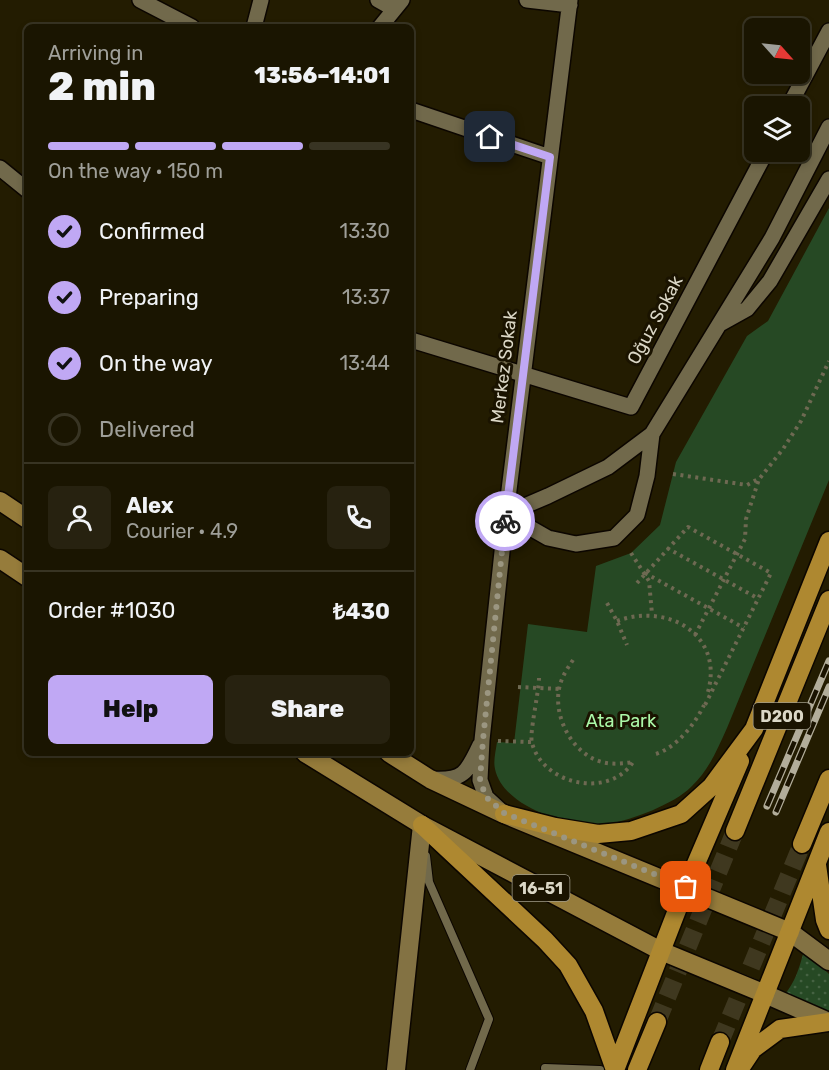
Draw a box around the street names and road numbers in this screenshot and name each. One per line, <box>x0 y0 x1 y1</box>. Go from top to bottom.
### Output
street label: Oğuz Sokak <box>622 271 688 368</box>
street label: Merkez Sokak <box>486 309 522 425</box>
road number: D200 <box>754 703 810 729</box>
road number: 16-51 <box>512 875 570 901</box>

